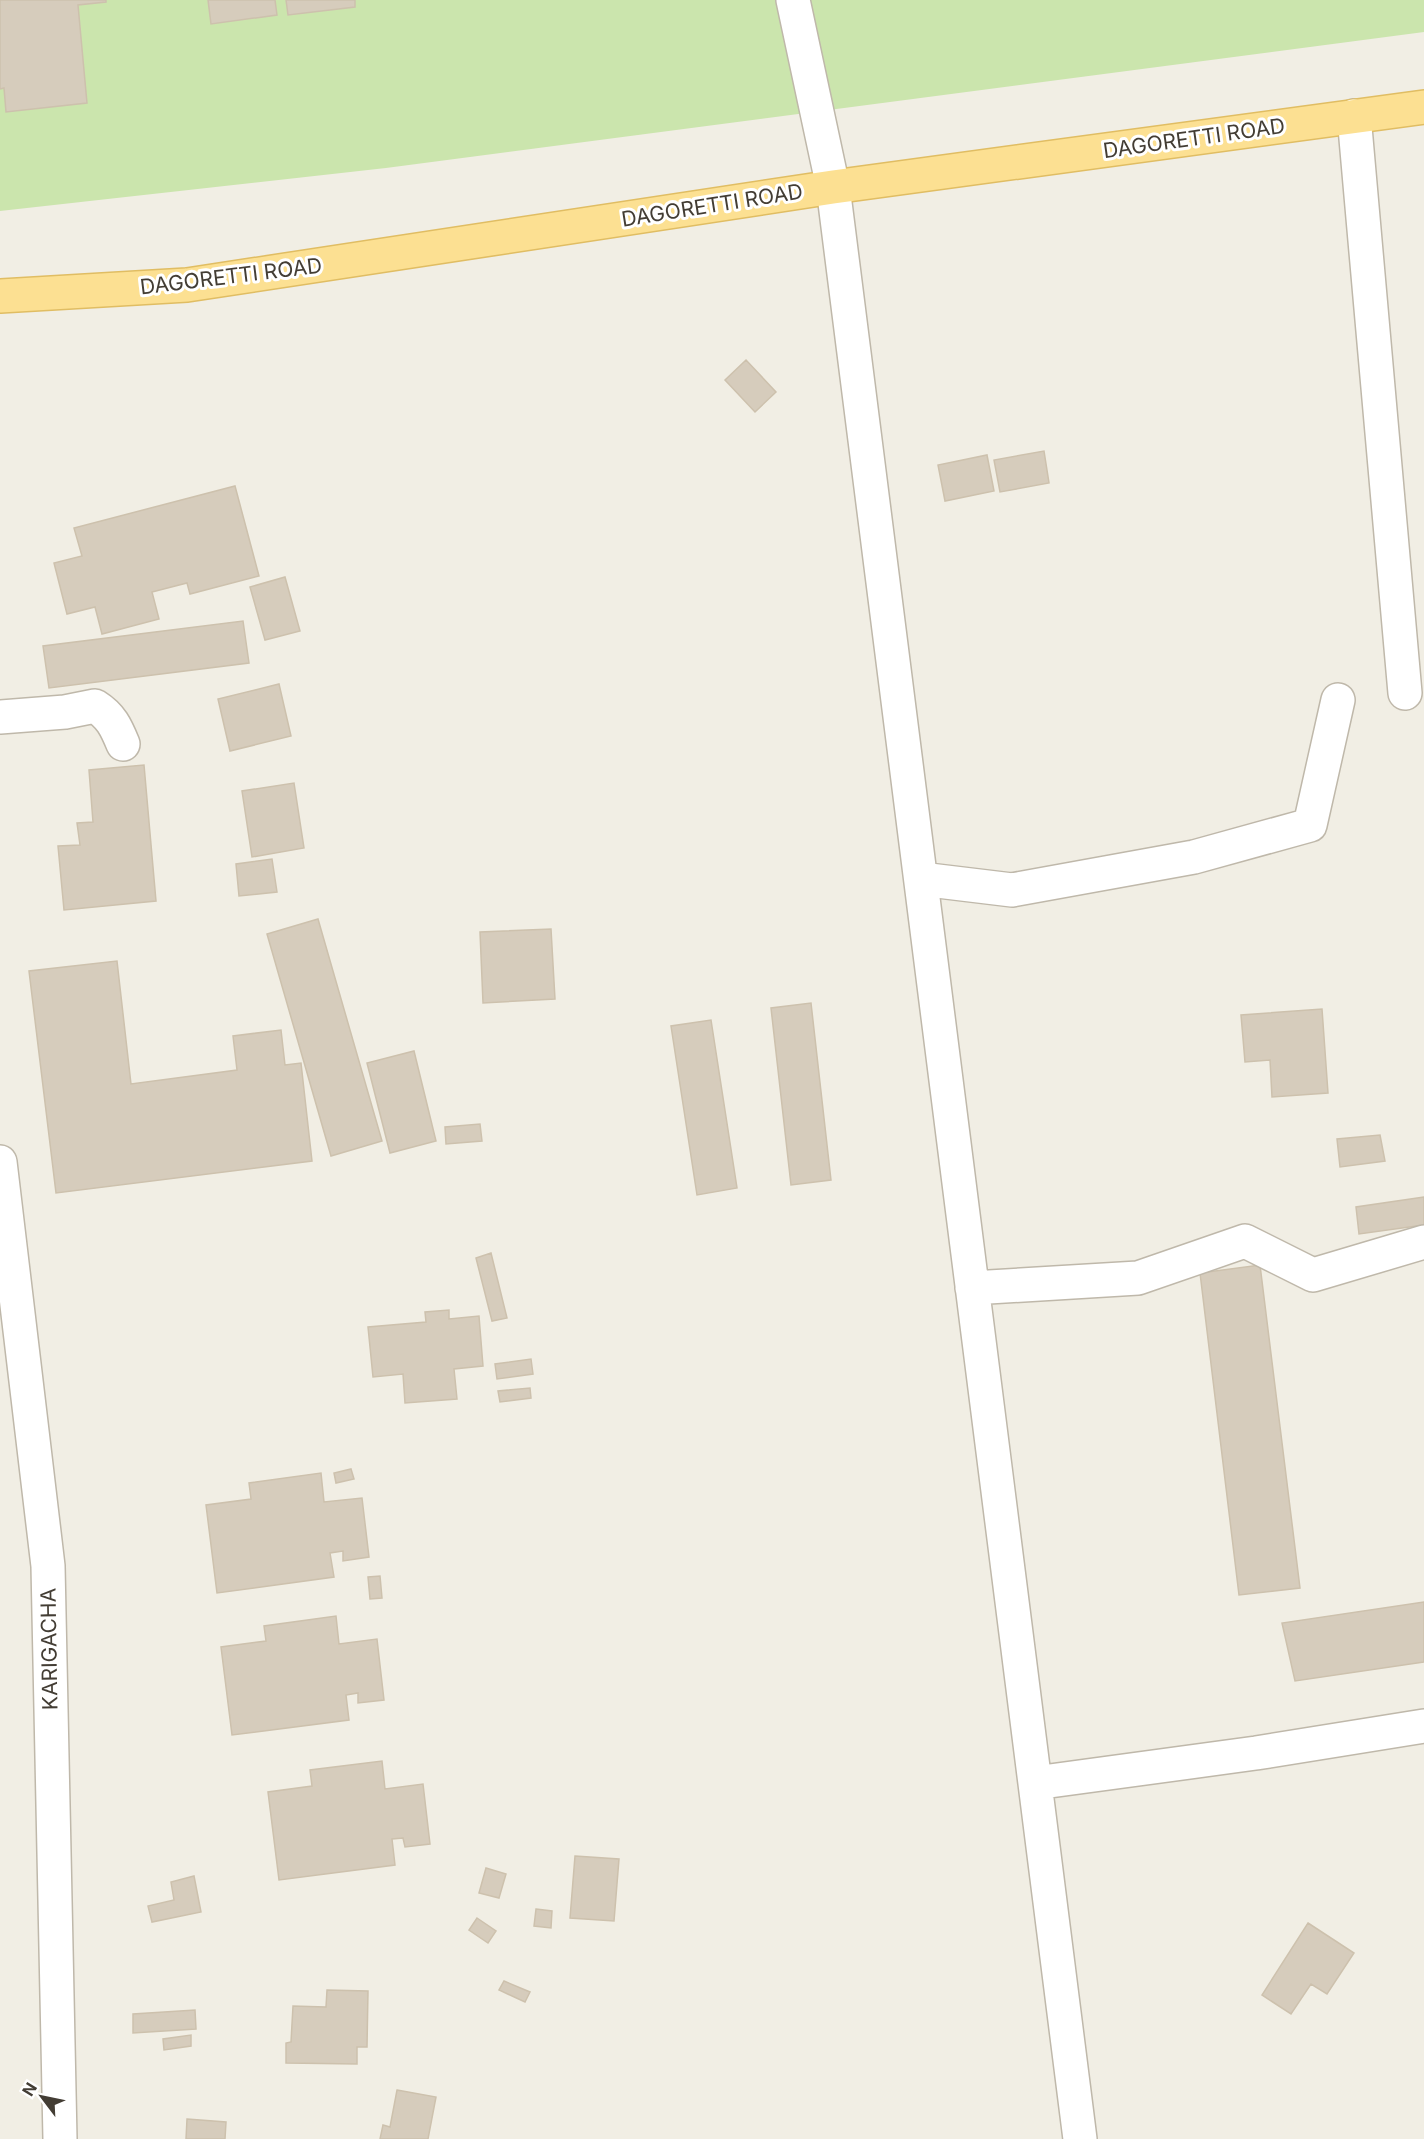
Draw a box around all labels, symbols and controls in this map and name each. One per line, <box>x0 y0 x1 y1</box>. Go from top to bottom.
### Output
street label: DAGORETTI ROAD <box>1102 113 1286 163</box>
street label: DAGORETTI ROAD <box>620 178 804 232</box>
street label: DAGORETTI ROAD <box>139 252 323 300</box>
street label: KARIGACHA <box>35 1588 63 1710</box>
north arrow <box>12 2067 72 2127</box>
text: N <box>18 2079 41 2100</box>

